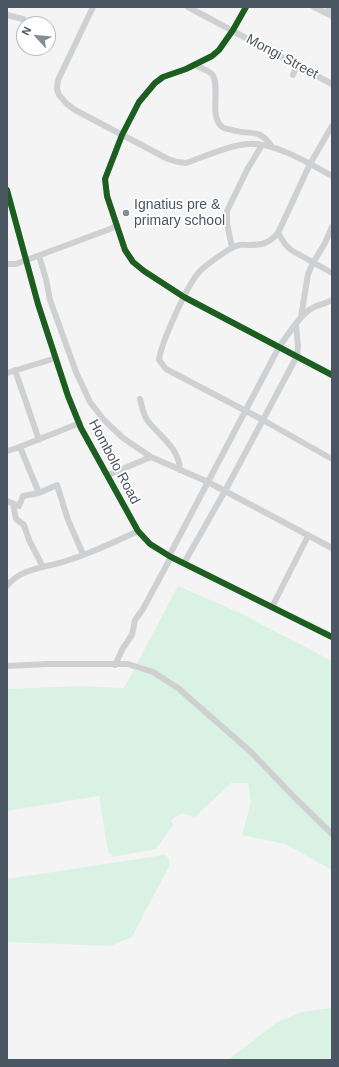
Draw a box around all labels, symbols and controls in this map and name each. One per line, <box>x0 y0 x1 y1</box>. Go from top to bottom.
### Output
north arrow <box>16 16 56 56</box>
text: N <box>19 25 33 37</box>
street label: Mongi Street <box>243 31 321 83</box>
place label: Ignatius pre & primary school <box>134 197 225 230</box>
marker: Ignatius pre & primary school <box>121 208 131 218</box>
street label: Hombolo Road <box>85 417 143 507</box>

